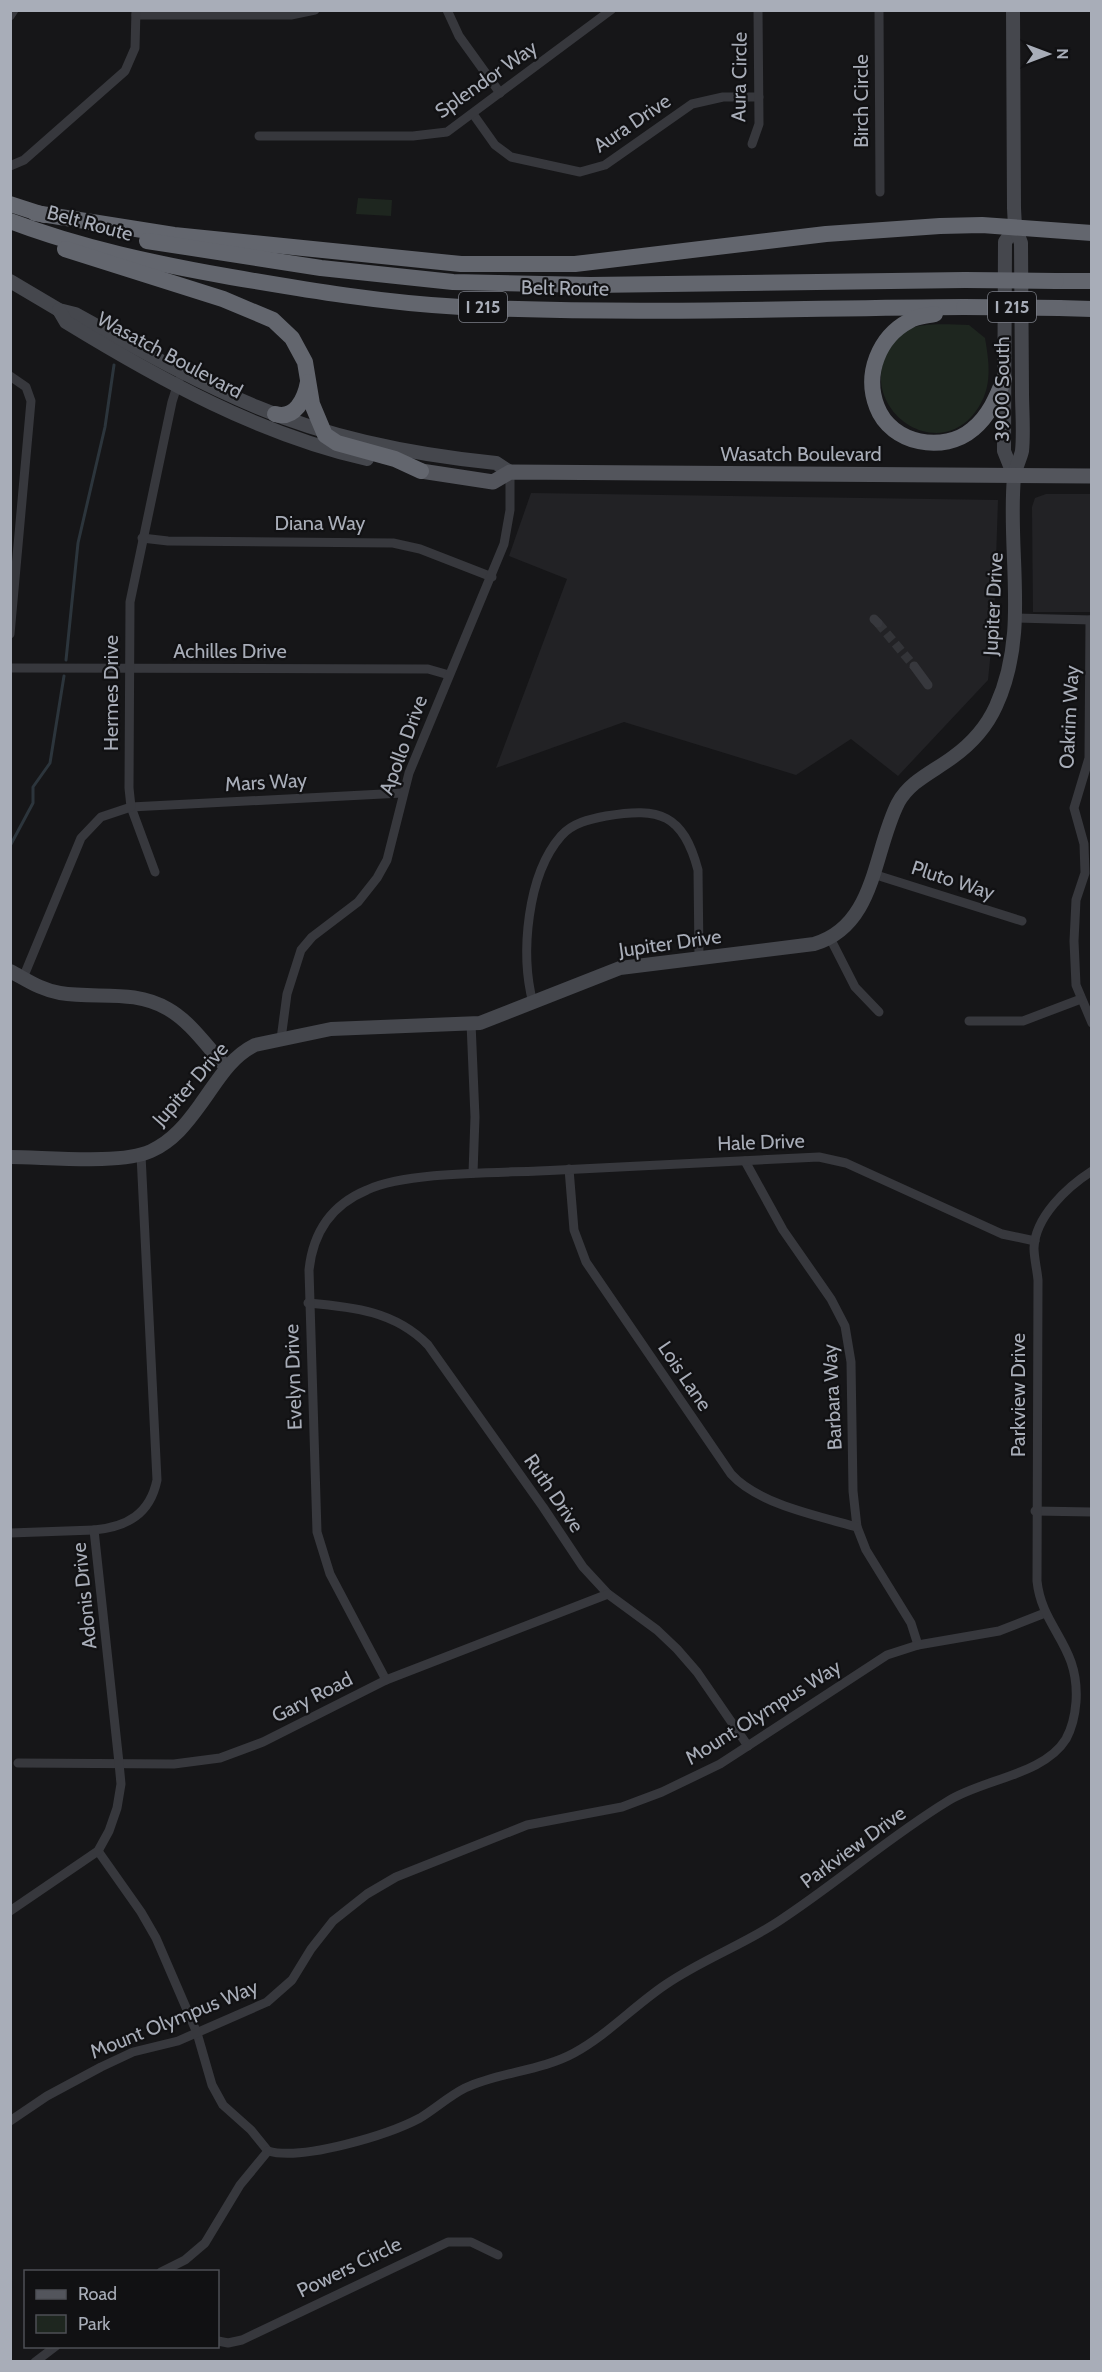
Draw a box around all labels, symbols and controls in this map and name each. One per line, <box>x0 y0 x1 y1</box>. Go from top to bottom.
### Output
north arrow <box>1018 24 1078 84</box>
street label: Aura Circle <box>726 32 752 122</box>
street label: Splendor Way <box>430 35 542 123</box>
text: N <box>1053 48 1072 60</box>
street label: Birch Circle <box>849 54 873 148</box>
street label: Aura Drive <box>589 89 675 157</box>
street label: Belt Route <box>44 200 136 246</box>
street label: Belt Route <box>521 275 609 301</box>
road number: I 215 <box>459 292 507 322</box>
road number: I 215 <box>988 292 1036 322</box>
street label: Wasatch Boulevard <box>93 307 247 403</box>
street label: 3900 South <box>990 336 1014 442</box>
street label: Wasatch Boulevard <box>720 442 882 466</box>
street label: Diana Way <box>275 511 365 535</box>
street label: Jupiter Drive <box>978 552 1008 657</box>
street label: Hermes Drive <box>99 635 123 751</box>
street label: Achilles Drive <box>173 639 287 663</box>
street label: Oakrim Way <box>1054 665 1084 769</box>
street label: Apollo Drive <box>374 692 432 798</box>
street label: Mars Way <box>224 768 308 796</box>
street label: Pluto Way <box>908 855 998 905</box>
street label: Jupiter Drive <box>616 924 723 962</box>
street label: Jupiter Drive <box>146 1037 233 1132</box>
street label: Hale Drive <box>717 1128 805 1156</box>
street label: Evelyn Drive <box>279 1324 307 1430</box>
street label: Parkview Drive <box>1006 1333 1030 1457</box>
street label: Lois Lane <box>653 1337 717 1415</box>
street label: Barbara Way <box>817 1343 847 1451</box>
street label: Ruth Drive <box>519 1449 589 1537</box>
street label: Adonis Drive <box>66 1541 102 1651</box>
street label: Mount Olympus Way <box>681 1654 845 1770</box>
street label: Gary Road <box>268 1666 356 1728</box>
street label: Parkview Drive <box>796 1801 910 1893</box>
street label: Mount Olympus Way <box>86 1974 262 2064</box>
street label: Powers Circle <box>293 2231 405 2303</box>
legend <box>24 2270 219 2348</box>
text: Road <box>78 2283 117 2305</box>
text: Park <box>78 2313 111 2335</box>

